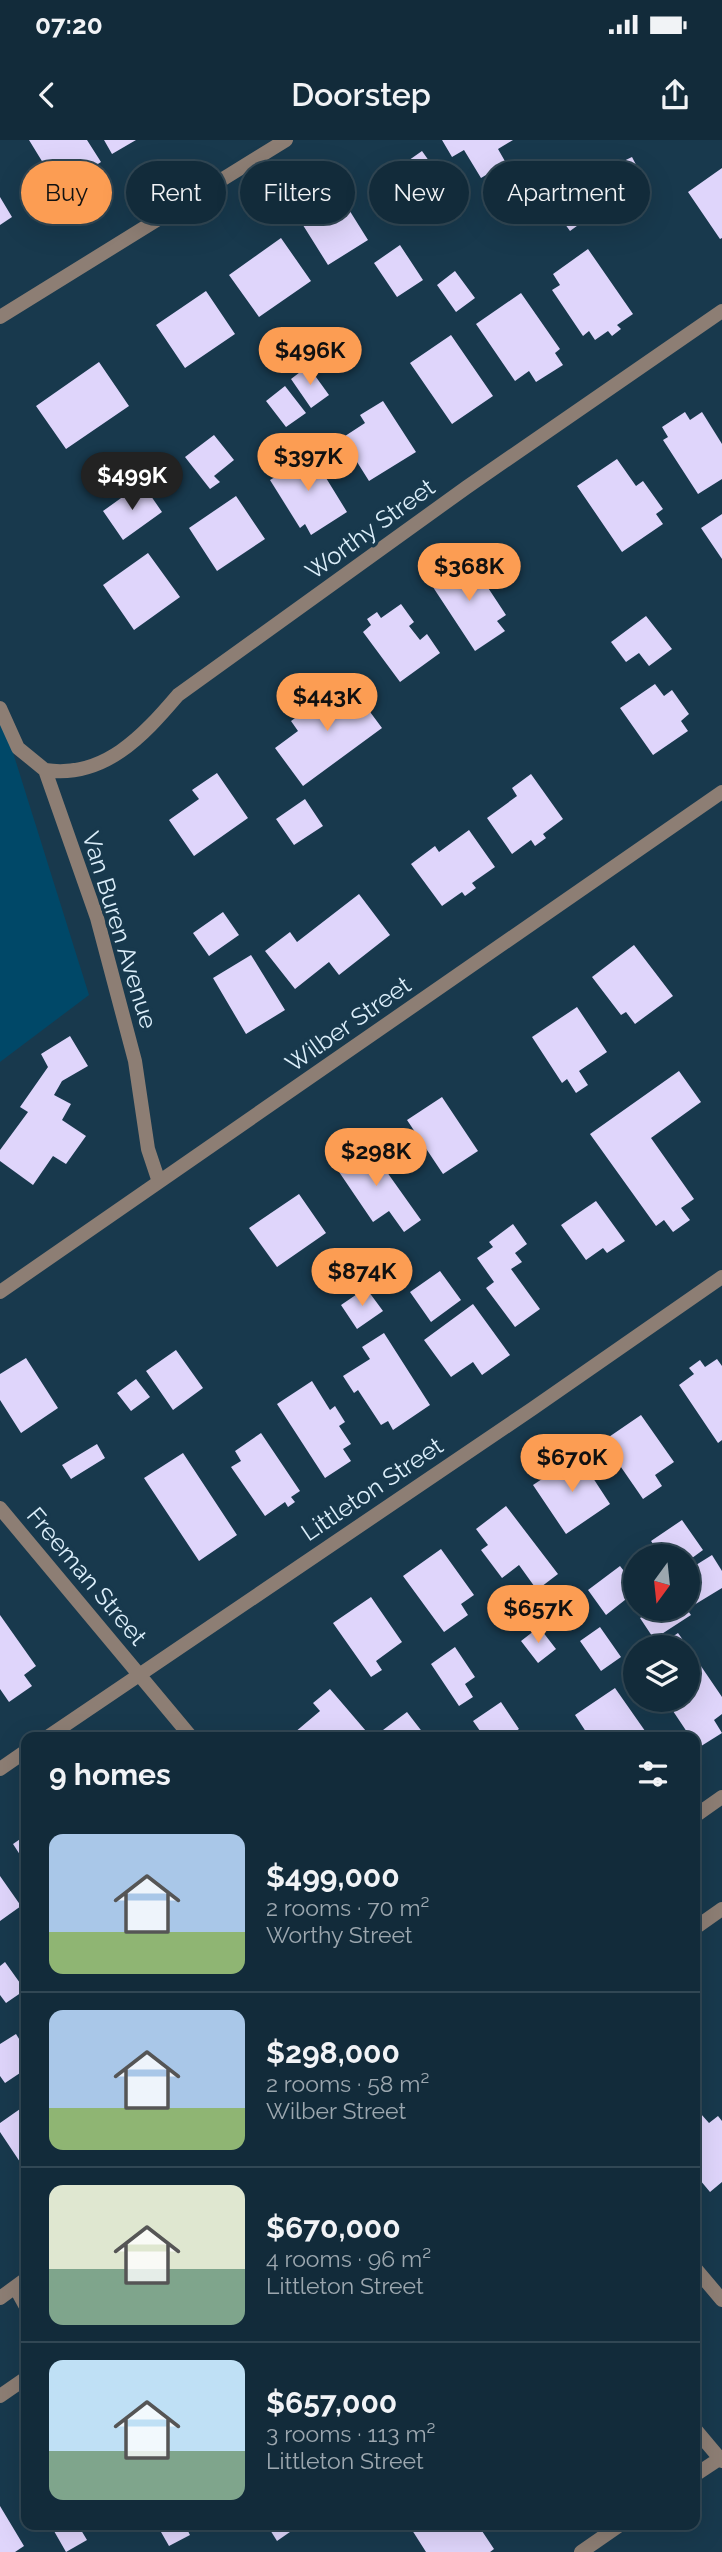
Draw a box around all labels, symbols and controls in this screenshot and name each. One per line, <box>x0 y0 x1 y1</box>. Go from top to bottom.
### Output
text: 07:20 <box>35 10 103 40</box>
icon: back <box>28 76 66 114</box>
text: Doorstep <box>291 76 431 113</box>
icon: share <box>656 76 694 114</box>
chip: Buy <box>21 161 112 224</box>
chip: Rent <box>126 161 226 224</box>
chip: Filters <box>240 161 355 224</box>
chip: New <box>369 161 469 224</box>
chip: Apartment <box>483 161 650 224</box>
pin: $496K <box>261 328 359 387</box>
text: $496K <box>275 336 345 363</box>
pin: $397K <box>259 434 357 493</box>
text: $397K <box>273 442 343 469</box>
pin: $499K <box>83 452 181 512</box>
text: $499K <box>97 461 167 488</box>
street label: Worthy Street <box>300 472 440 586</box>
pin: $368K <box>420 544 518 603</box>
text: $368K <box>434 552 504 579</box>
pin: $443K <box>278 674 376 733</box>
text: $443K <box>292 682 362 709</box>
street label: Van Buren Avenue <box>76 828 164 1032</box>
street label: Wilber Street <box>280 970 416 1078</box>
pin: $298K <box>327 1128 425 1188</box>
text: $298K <box>341 1137 411 1164</box>
pin: $874K <box>313 1248 411 1308</box>
text: $874K <box>327 1257 397 1284</box>
street label: Littleton Street <box>296 1431 448 1547</box>
pin: $670K <box>523 1434 621 1494</box>
text: $670K <box>537 1443 607 1470</box>
street label: Freeman Street <box>21 1501 153 1651</box>
north arrow <box>623 1544 700 1620</box>
map controls <box>623 1544 700 1712</box>
pin: $657K <box>489 1586 587 1645</box>
text: $657K <box>503 1594 573 1621</box>
button: layers <box>623 1635 700 1712</box>
icon: filters <box>634 1755 672 1793</box>
text: 9 homes <box>49 1757 171 1792</box>
text: $499,000 <box>266 1859 400 1894</box>
icon: home <box>105 1862 189 1946</box>
text: 2 rooms · 70 m² <box>266 1894 429 1921</box>
text: Worthy Street <box>266 1921 413 1948</box>
text: $298,000 <box>266 2035 400 2070</box>
icon: home <box>105 2038 189 2122</box>
text: 2 rooms · 58 m² <box>266 2070 429 2097</box>
text: Wilber Street <box>266 2097 406 2124</box>
text: $670,000 <box>266 2210 401 2245</box>
icon: home <box>105 2213 189 2297</box>
text: 4 rooms · 96 m² <box>266 2245 431 2272</box>
text: Littleton Street <box>266 2272 424 2299</box>
text: $657,000 <box>266 2385 397 2420</box>
icon: home <box>105 2388 189 2472</box>
text: 3 rooms · 113 m² <box>266 2420 435 2447</box>
text: Littleton Street <box>266 2447 424 2474</box>

